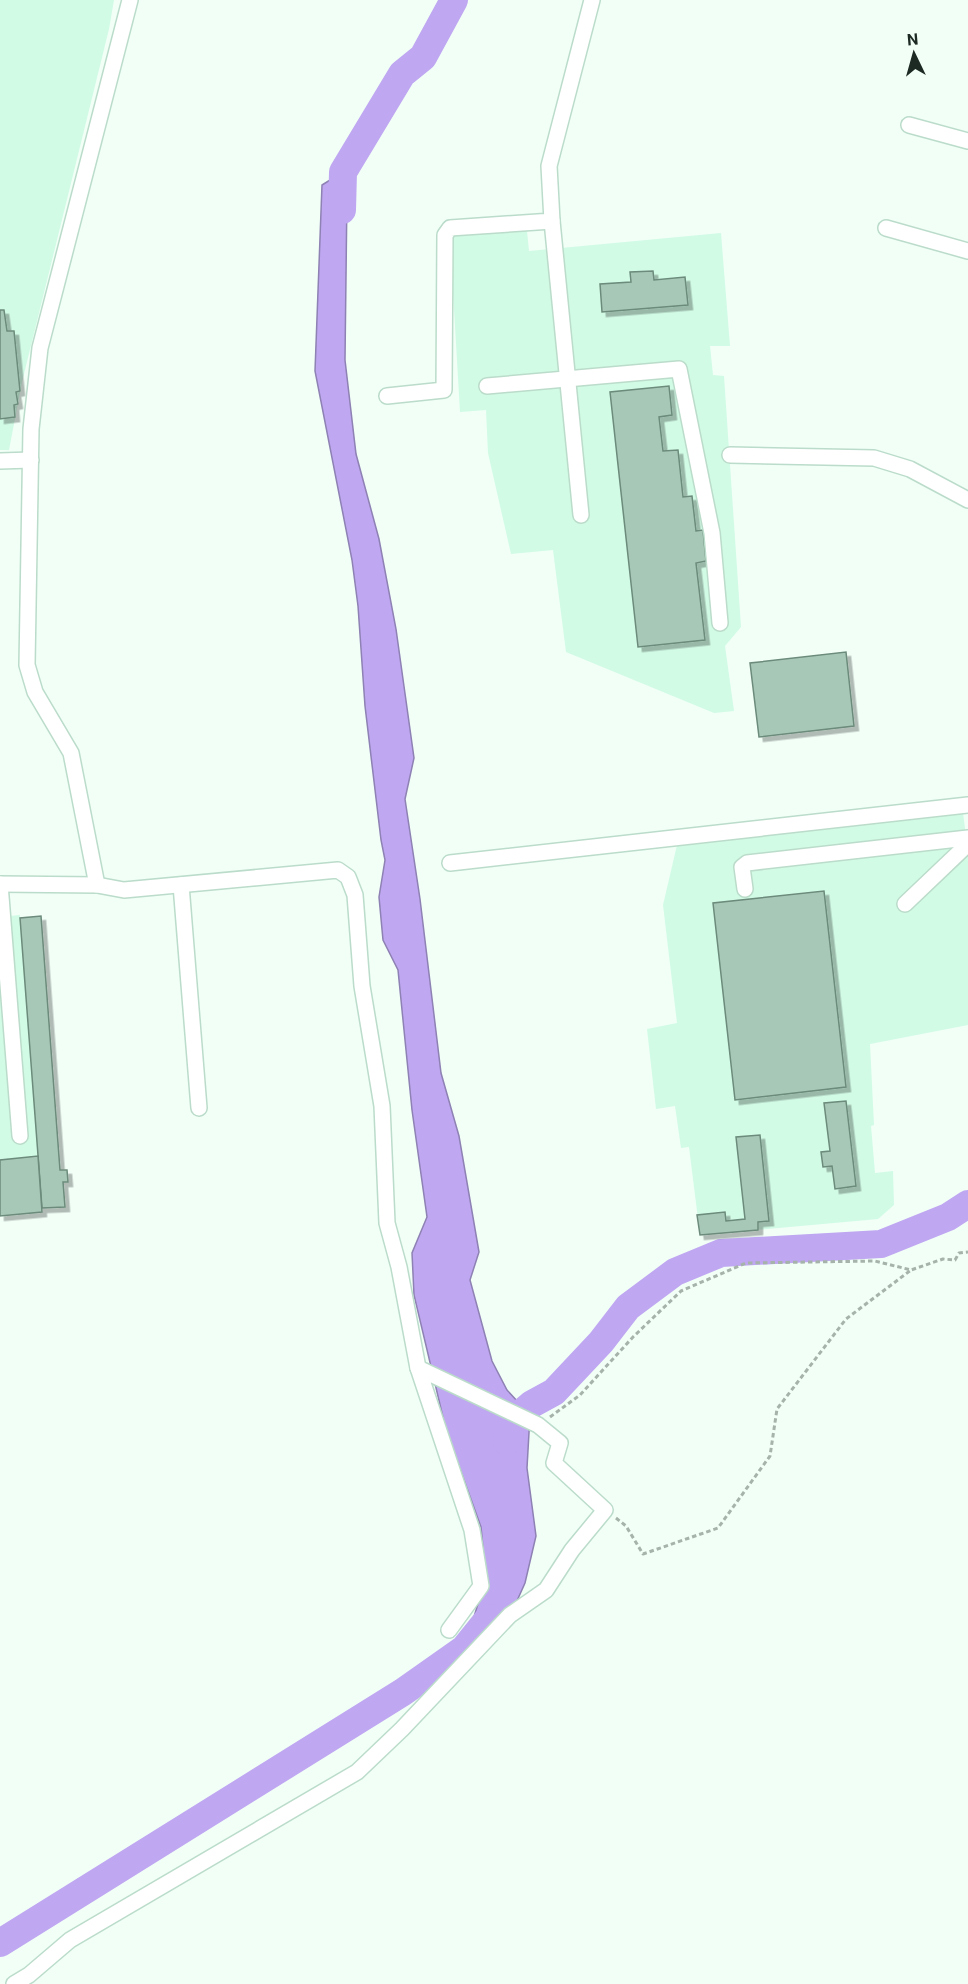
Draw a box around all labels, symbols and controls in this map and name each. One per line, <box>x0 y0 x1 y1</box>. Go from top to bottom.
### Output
north arrow <box>884 24 944 84</box>
text: N <box>906 30 919 50</box>

